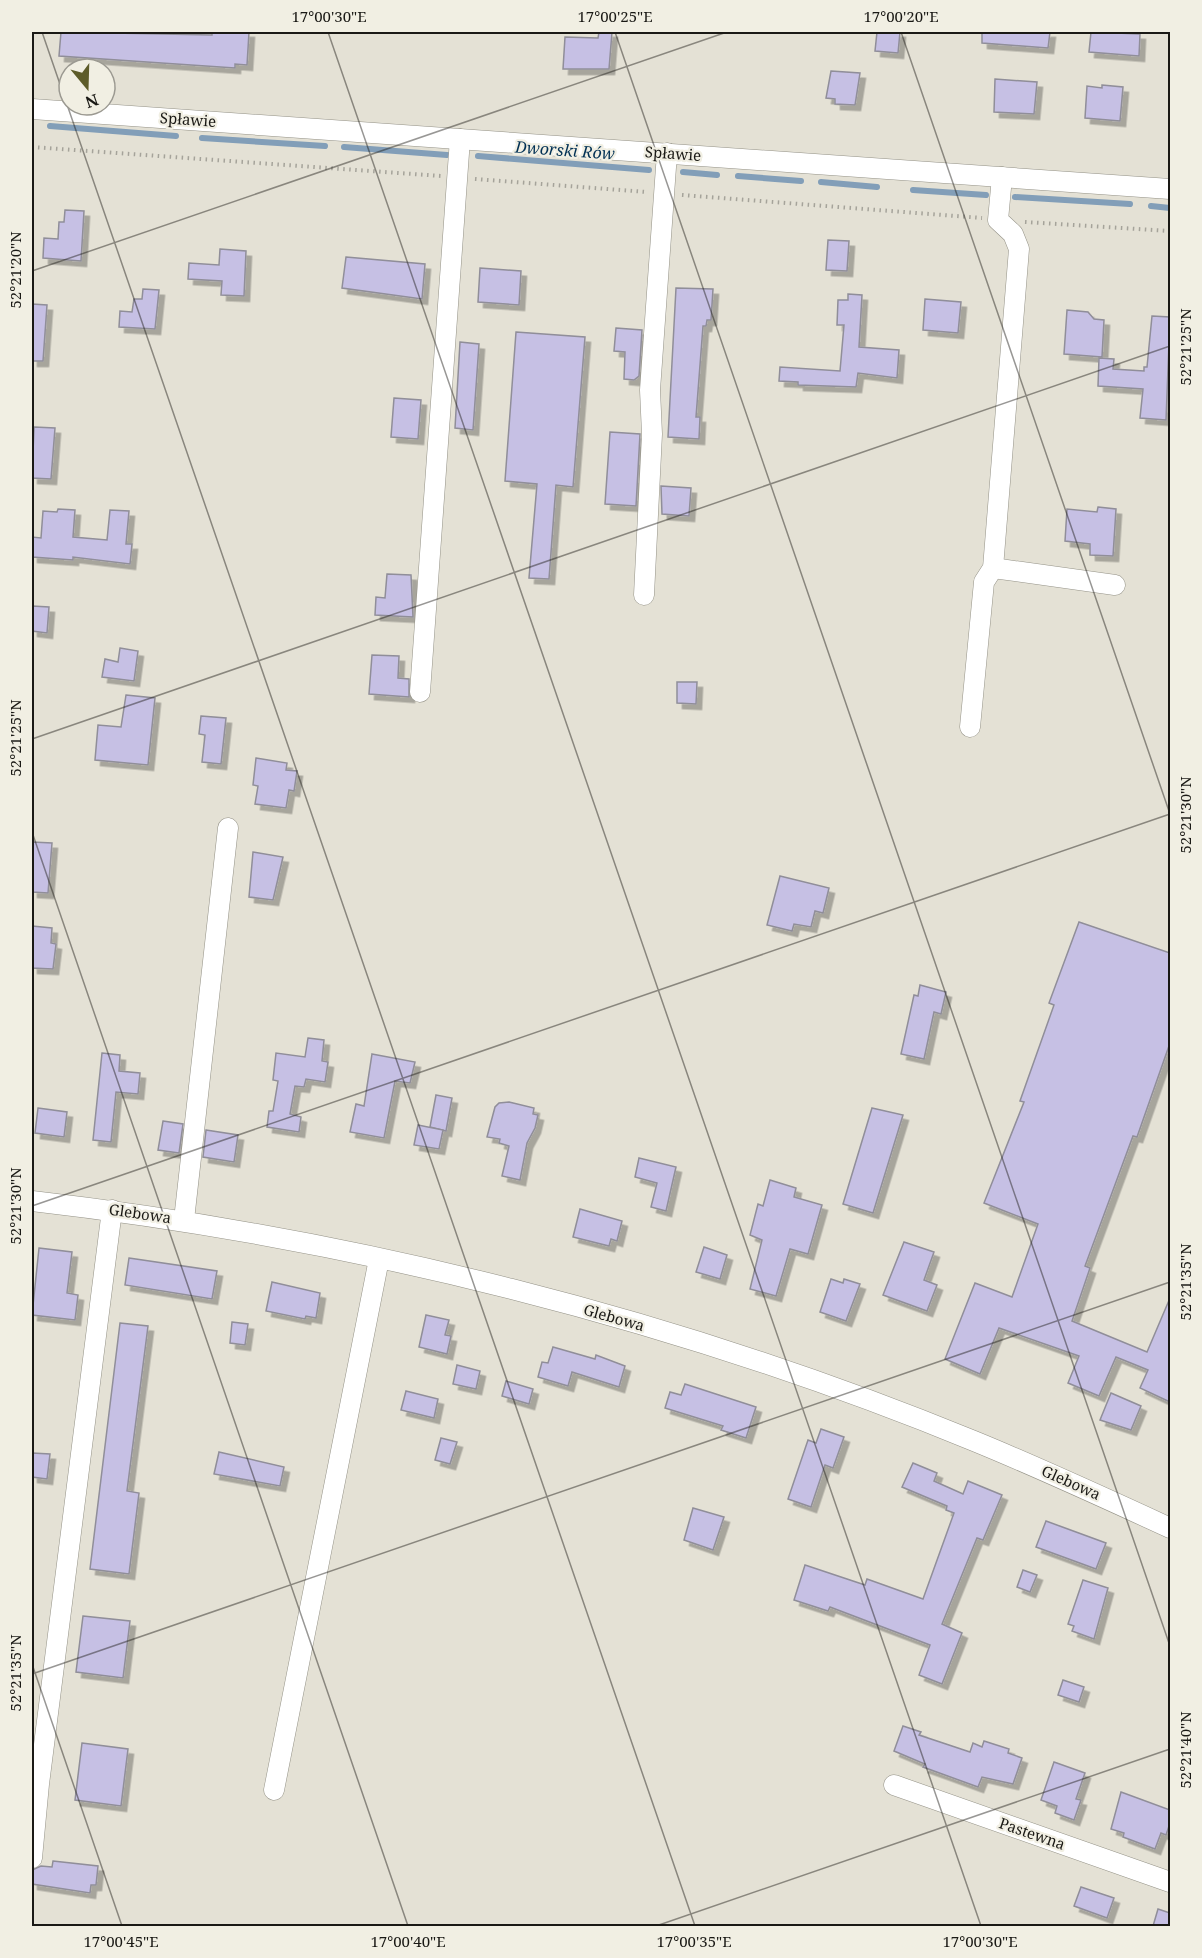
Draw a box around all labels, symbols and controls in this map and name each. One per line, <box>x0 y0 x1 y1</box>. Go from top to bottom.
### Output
text: 17°00'30"E <box>291 6 367 26</box>
text: 17°00'25"E <box>577 6 653 26</box>
text: 17°00'20"E <box>863 6 939 26</box>
north arrow <box>57 57 117 117</box>
text: N <box>82 89 101 114</box>
street label: Spławie <box>159 107 217 131</box>
water label: Dworski Rów <box>513 135 616 164</box>
street label: Spławie <box>644 141 702 165</box>
text: 52°21'20"N <box>5 231 25 309</box>
text: 52°21'25"N <box>1175 308 1195 386</box>
text: 52°21'25"N <box>5 699 25 777</box>
text: 52°21'30"N <box>1175 776 1195 854</box>
text: 52°21'30"N <box>5 1167 25 1245</box>
street label: Glebowa <box>108 1199 173 1227</box>
text: 52°21'35"N <box>1175 1243 1195 1321</box>
street label: Glebowa <box>581 1299 647 1335</box>
street label: Glebowa <box>1039 1460 1104 1504</box>
text: 52°21'35"N <box>5 1634 25 1712</box>
text: 52°21'40"N <box>1175 1711 1195 1789</box>
street label: Pastewna <box>997 1812 1068 1854</box>
text: 17°00'45"E <box>83 1931 159 1951</box>
text: 17°00'40"E <box>370 1931 446 1951</box>
text: 17°00'35"E <box>656 1931 732 1951</box>
text: 17°00'30"E <box>942 1931 1018 1951</box>

